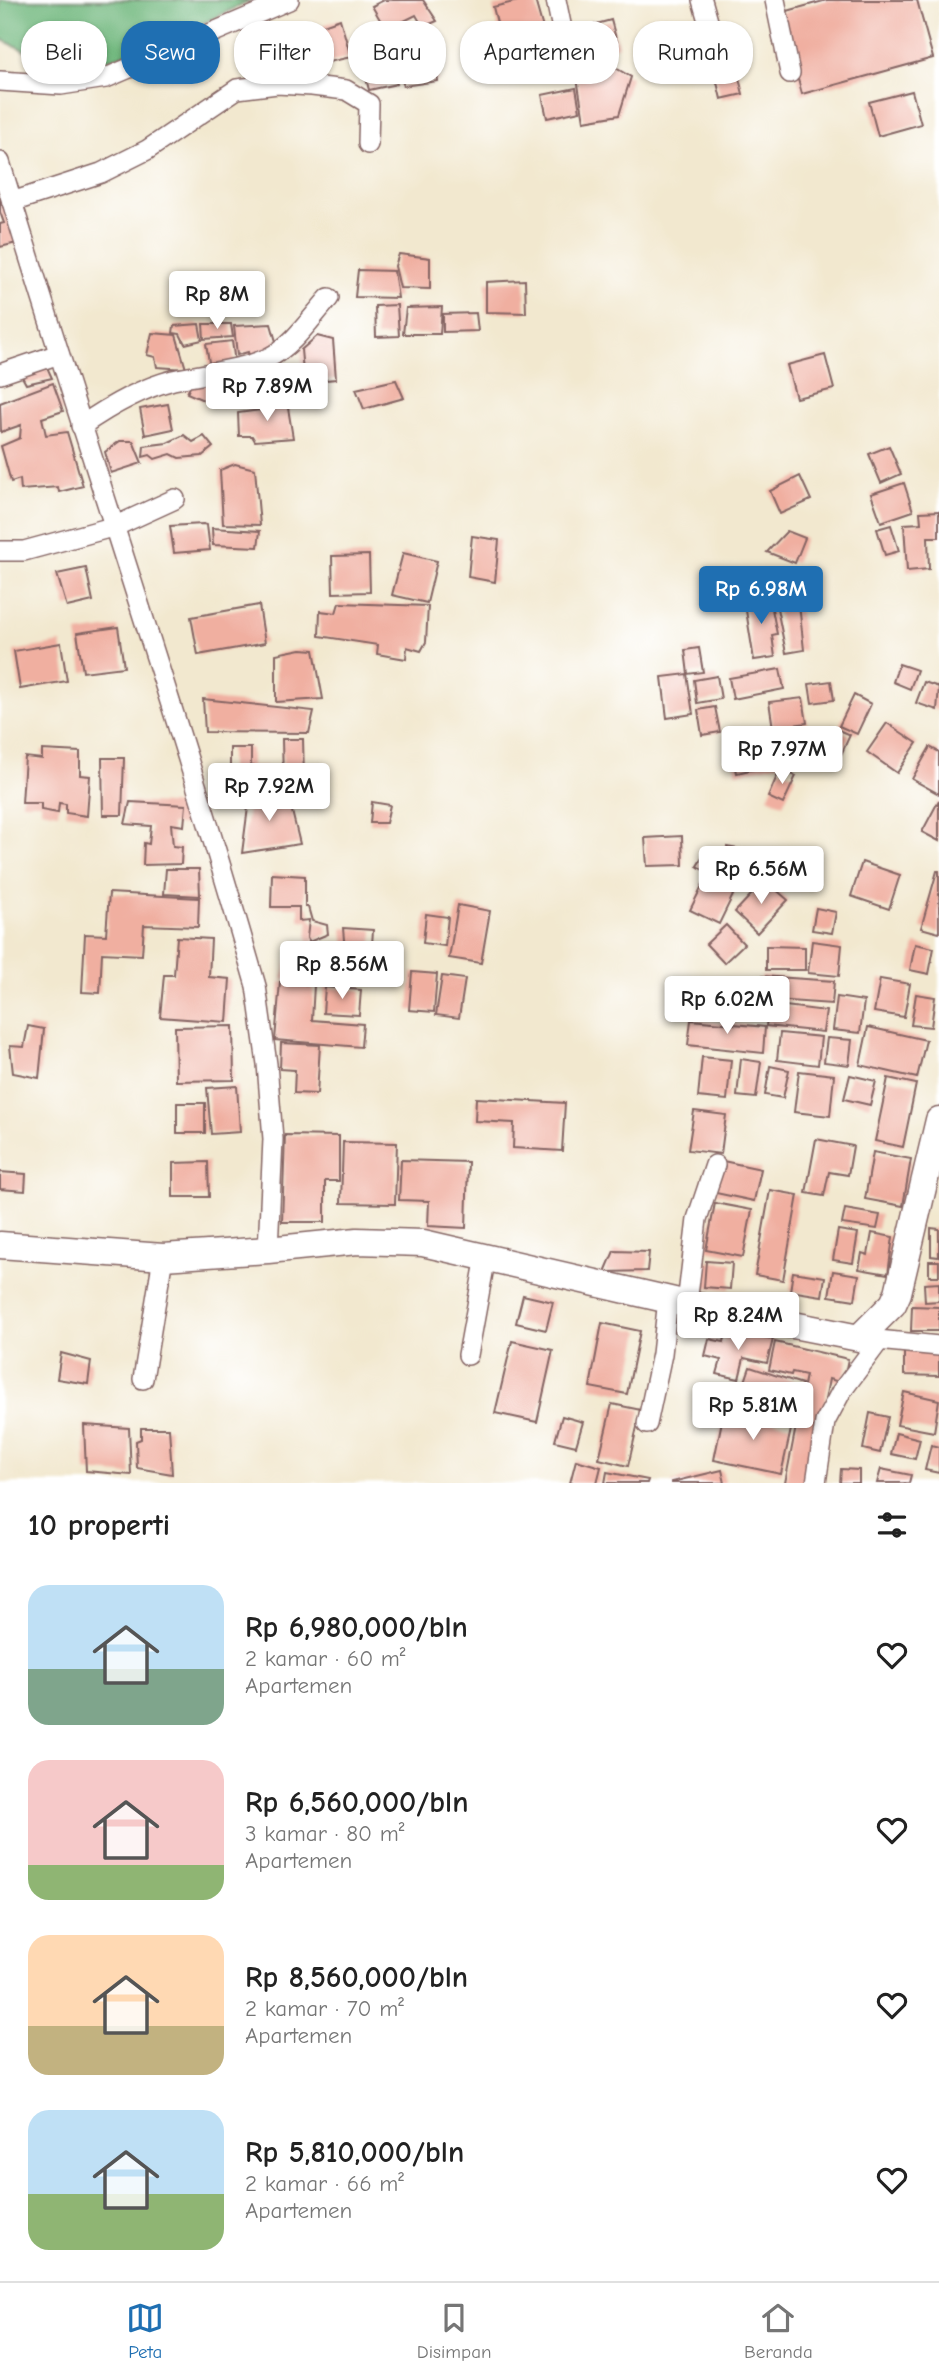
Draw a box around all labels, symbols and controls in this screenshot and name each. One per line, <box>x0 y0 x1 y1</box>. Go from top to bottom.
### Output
chip: Beli <box>21 21 107 84</box>
chip: Sewa <box>121 21 220 84</box>
chip: Filter <box>234 21 334 84</box>
chip: Baru <box>348 21 446 84</box>
chip: Apartemen <box>460 21 619 84</box>
chip: Rumah <box>633 21 753 84</box>
pin: Rp 8M <box>168 272 266 331</box>
text: Rp 8M <box>185 280 249 307</box>
pin: Rp 7.89M <box>195 364 339 423</box>
text: Rp 7.89M <box>222 372 312 399</box>
pin: Rp 6.98M <box>689 566 833 626</box>
text: Rp 6.98M <box>715 575 807 602</box>
pin: Rp 7.97M <box>710 726 854 786</box>
text: Rp 7.97M <box>737 735 827 762</box>
pin: Rp 7.92M <box>197 764 341 823</box>
text: Rp 7.92M <box>224 772 314 799</box>
pin: Rp 6.56M <box>689 846 833 906</box>
text: Rp 6.56M <box>715 855 807 882</box>
pin: Rp 8.56M <box>270 942 414 1001</box>
text: Rp 8.56M <box>296 950 388 977</box>
pin: Rp 6.02M <box>655 976 799 1036</box>
text: Rp 6.02M <box>681 985 773 1012</box>
pin: Rp 8.24M <box>666 1292 810 1352</box>
text: Rp 8.24M <box>693 1301 783 1328</box>
pin: Rp 5.81M <box>681 1382 825 1442</box>
text: Rp 5.81M <box>708 1391 798 1418</box>
icon: filters <box>873 1506 911 1544</box>
text: 10 properti <box>28 1508 170 1543</box>
text: Rp 6,980,000/bln <box>245 1610 468 1645</box>
icon: home <box>84 1613 168 1697</box>
icon: heart <box>873 1636 911 1674</box>
text: 2 kamar · 60 m² <box>245 1645 406 1672</box>
text: Apartemen <box>245 1672 352 1699</box>
text: Rp 6,560,000/bln <box>245 1785 468 1820</box>
icon: home <box>84 1788 168 1872</box>
icon: heart <box>873 1811 911 1849</box>
text: 3 kamar · 80 m² <box>245 1820 405 1847</box>
text: Apartemen <box>245 1847 352 1874</box>
text: Rp 8,560,000/bln <box>245 1960 468 1995</box>
icon: home <box>84 1963 168 2047</box>
icon: heart <box>873 1986 911 2024</box>
text: 2 kamar · 70 m² <box>245 1995 404 2022</box>
text: Apartemen <box>245 2022 352 2049</box>
text: Rp 5,810,000/bln <box>245 2135 464 2170</box>
icon: home <box>84 2138 168 2222</box>
icon: heart <box>873 2161 911 2199</box>
text: 2 kamar · 66 m² <box>245 2170 404 2197</box>
text: Apartemen <box>245 2197 352 2224</box>
tab: Peta <box>126 2299 164 2363</box>
tab: Disimpan <box>417 2299 491 2363</box>
tab: Beranda <box>744 2299 813 2363</box>

